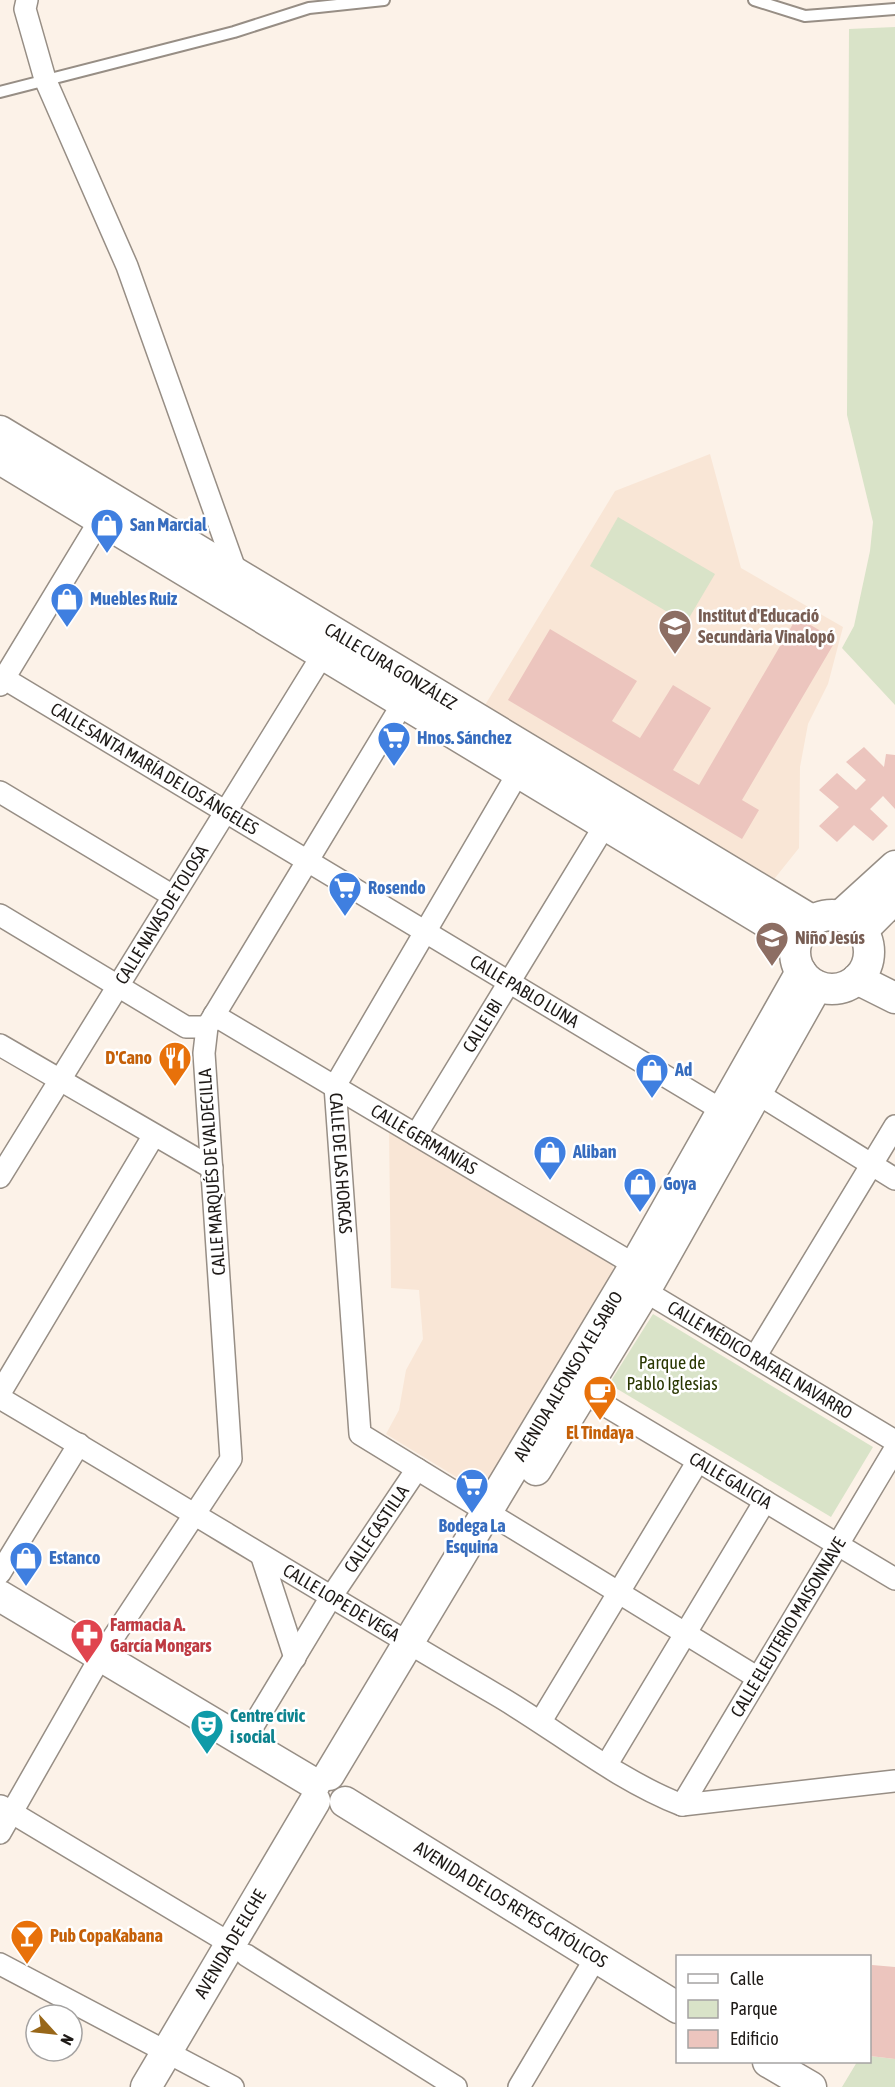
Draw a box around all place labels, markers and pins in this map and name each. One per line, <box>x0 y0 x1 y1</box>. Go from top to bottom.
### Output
shop icon: San Marcial <box>89 507 125 554</box>
place label: San Marcial <box>130 514 207 535</box>
shop icon: Muebles Ruiz <box>49 581 85 628</box>
place label: Muebles Ruiz <box>90 588 178 609</box>
place label: Institut d'Educació Secundària Vinalopó <box>698 605 835 647</box>
school or university icon: Institut d'Educació Secundària Vinalopó <box>657 608 693 655</box>
supermarket icon: Hnos. Sánchez <box>376 720 412 767</box>
place label: Hnos. Sánchez <box>417 727 512 748</box>
supermarket icon: Rosendo <box>327 870 363 917</box>
place label: Rosendo <box>368 877 426 898</box>
school or university icon: Niño Jesús <box>754 920 790 967</box>
place label: Niño Jesús <box>795 927 865 948</box>
restaurant icon: D'Cano <box>157 1040 193 1087</box>
place label: D'Cano <box>105 1047 152 1068</box>
shop icon: Ad <box>634 1052 670 1099</box>
place label: Ad <box>674 1059 692 1080</box>
shop icon: Aliban <box>532 1134 568 1181</box>
place label: Aliban <box>572 1141 617 1162</box>
shop icon: Goya <box>622 1166 658 1213</box>
place label: Goya <box>663 1173 696 1194</box>
cafe icon: El Tindaya <box>582 1374 618 1421</box>
place label: El Tindaya <box>566 1422 634 1443</box>
supermarket icon: Bodega La Esquina <box>454 1467 490 1514</box>
place label: Bodega La Esquina <box>438 1515 506 1557</box>
shop icon: Estanco <box>8 1540 44 1587</box>
place label: Estanco <box>49 1547 100 1568</box>
place label: Farmacia A. García Mongars <box>110 1614 212 1656</box>
pharmacy icon: Farmacia A. García Mongars <box>69 1617 105 1664</box>
place label: Centre civic i social <box>230 1705 305 1747</box>
theatre icon: Centre civic i social <box>189 1708 225 1755</box>
bar icon: Pub CopaKabana <box>9 1918 45 1965</box>
place label: Pub CopaKabana <box>50 1925 163 1946</box>

